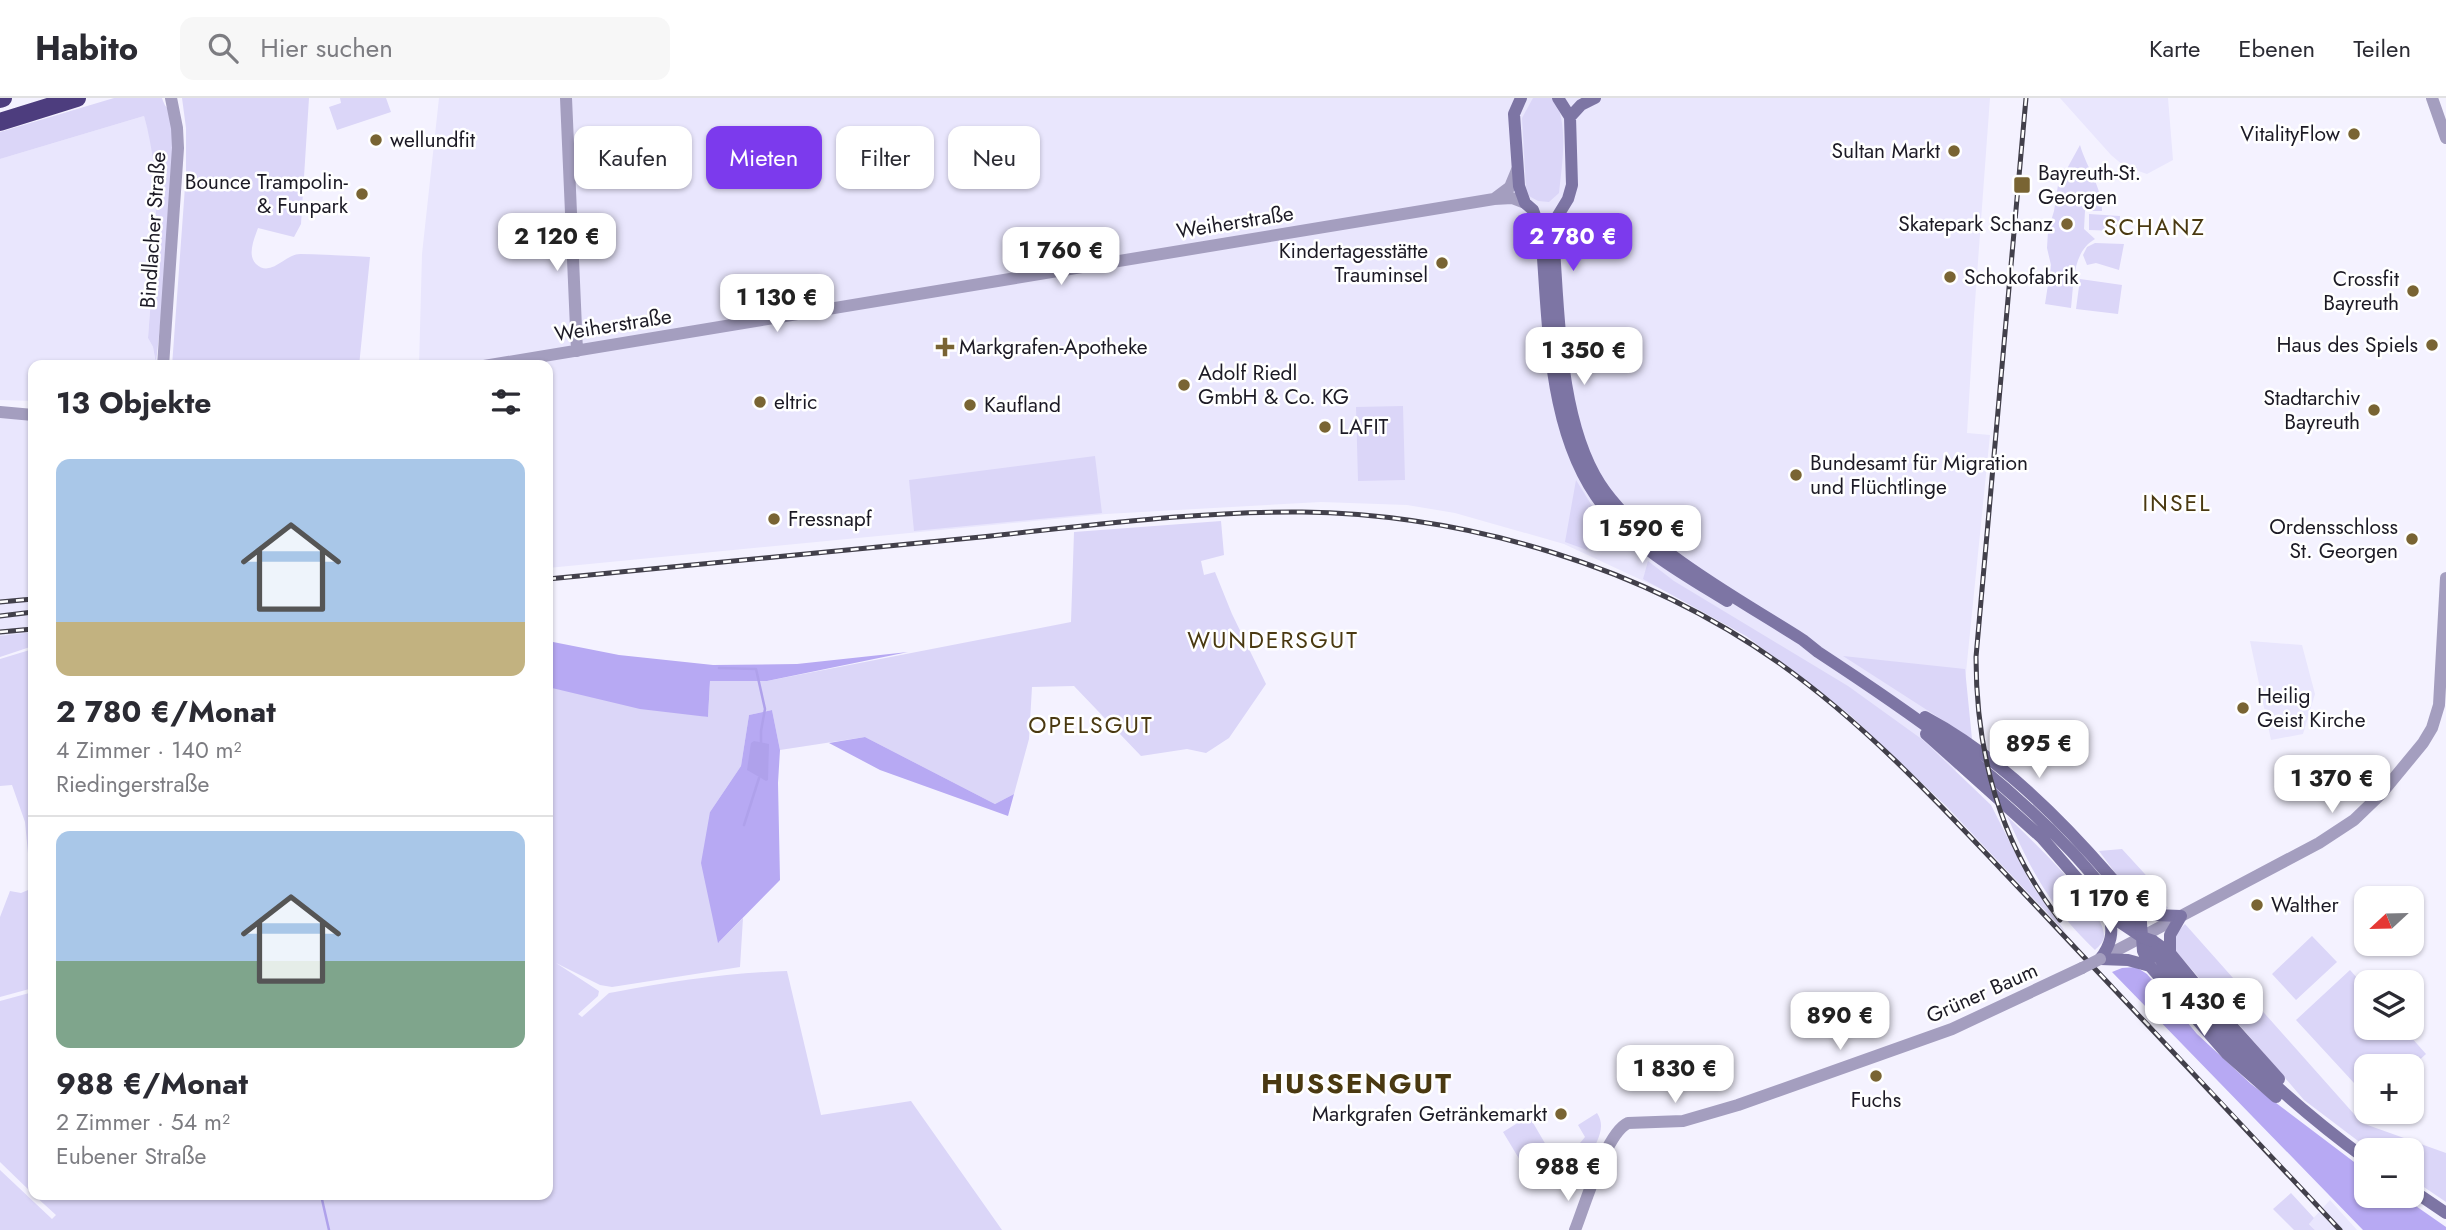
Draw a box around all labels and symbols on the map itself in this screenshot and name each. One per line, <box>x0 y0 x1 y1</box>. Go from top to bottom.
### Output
place label: VitalityFlow <box>2240 119 2341 149</box>
place label: wellundfit <box>390 125 475 155</box>
marker: VitalityFlow <box>2346 126 2362 142</box>
marker: wellundfit <box>368 132 384 148</box>
place label: Sultan Markt <box>1832 136 1940 166</box>
marker: Sultan Markt <box>1946 143 1962 159</box>
street label: Bindlacher Straße <box>133 150 173 309</box>
place label: Bayreuth-St. Georgen <box>2038 158 2141 212</box>
place label: Bounce Trampolin- & Funpark <box>185 167 349 221</box>
marker: Bayreuth-St. Georgen <box>2012 175 2032 195</box>
marker: Bounce Trampolin- & Funpark <box>354 186 370 202</box>
street label: Weiherstraße <box>1174 198 1296 246</box>
place label: Skatepark Schanz <box>1898 209 2053 239</box>
district label: SCHANZ <box>2104 210 2206 244</box>
pin: 2 120 € <box>492 214 622 273</box>
pin: 2 780 € <box>1508 214 1638 273</box>
marker: Skatepark Schanz <box>2059 216 2075 232</box>
pin: 1 760 € <box>996 228 1126 287</box>
place label: Kindertagesstätte Trauminsel <box>1279 236 1428 290</box>
marker: Kindertagesstätte Trauminsel <box>1434 255 1450 271</box>
place label: Schokofabrik <box>1964 262 2079 292</box>
place label: Crossfit Bayreuth <box>2323 264 2399 318</box>
marker: Schokofabrik <box>1942 269 1958 285</box>
pin: 1 130 € <box>712 274 842 334</box>
marker: Crossfit Bayreuth <box>2405 283 2421 299</box>
street label: Weiherstraße <box>552 301 674 349</box>
pin: 1 350 € <box>1519 328 1649 387</box>
place label: Haus des Spiels <box>2277 330 2418 360</box>
place label: Markgrafen-Apotheke <box>959 332 1148 362</box>
marker: Haus des Spiels <box>2424 337 2440 353</box>
marker: Markgrafen-Apotheke <box>937 339 953 355</box>
place label: Adolf Riedl GmbH & Co. KG <box>1198 358 1349 412</box>
marker: Adolf Riedl GmbH & Co. KG <box>1176 377 1192 393</box>
place label: Stadtarchiv Bayreuth <box>2264 383 2361 437</box>
place label: eltric <box>774 387 817 417</box>
place label: Kaufland <box>984 390 1061 420</box>
marker: eltric <box>752 394 768 410</box>
marker: Kaufland <box>962 397 978 413</box>
marker: Stadtarchiv Bayreuth <box>2366 402 2382 418</box>
place label: LAFIT <box>1339 412 1389 442</box>
marker: LAFIT <box>1317 419 1333 435</box>
place label: Bundesamt für Migration und Flüchtlinge <box>1810 448 2028 502</box>
marker: Bundesamt für Migration und Flüchtlinge <box>1788 467 1804 483</box>
district label: INSEL <box>2142 486 2212 520</box>
place label: Fressnapf <box>788 504 873 534</box>
pin: 1 590 € <box>1577 505 1707 565</box>
marker: Fressnapf <box>766 511 782 527</box>
place label: Ordensschloss St. Georgen <box>2269 512 2398 566</box>
marker: Ordensschloss St. Georgen <box>2404 531 2420 547</box>
district label: WUNDERSGUT <box>1187 623 1359 657</box>
place label: Heilig Geist Kirche <box>2257 681 2366 735</box>
marker: Heilig Geist Kirche <box>2235 700 2251 716</box>
district label: OPELSGUT <box>1028 708 1154 742</box>
pin: 895 € <box>1990 720 2088 780</box>
pin: 1 370 € <box>2267 756 2397 815</box>
pin: 1 170 € <box>2045 876 2175 935</box>
north arrow <box>2354 886 2424 956</box>
place label: Walther <box>2271 890 2340 920</box>
marker: Walther <box>2249 897 2265 913</box>
street label: Grüner Baum <box>1922 955 2042 1031</box>
pin: 1 430 € <box>2139 978 2269 1038</box>
pin: 890 € <box>1791 992 1889 1052</box>
pin: 1 830 € <box>1610 1046 1740 1105</box>
district label: HUSSENGUT <box>1261 1063 1453 1104</box>
marker: Fuchs <box>1868 1068 1884 1084</box>
place label: Fuchs <box>1851 1085 1901 1115</box>
place label: Markgrafen Getränkemarkt <box>1312 1099 1547 1129</box>
marker: Markgrafen Getränkemarkt <box>1553 1106 1569 1122</box>
pin: 988 € <box>1519 1144 1617 1203</box>

